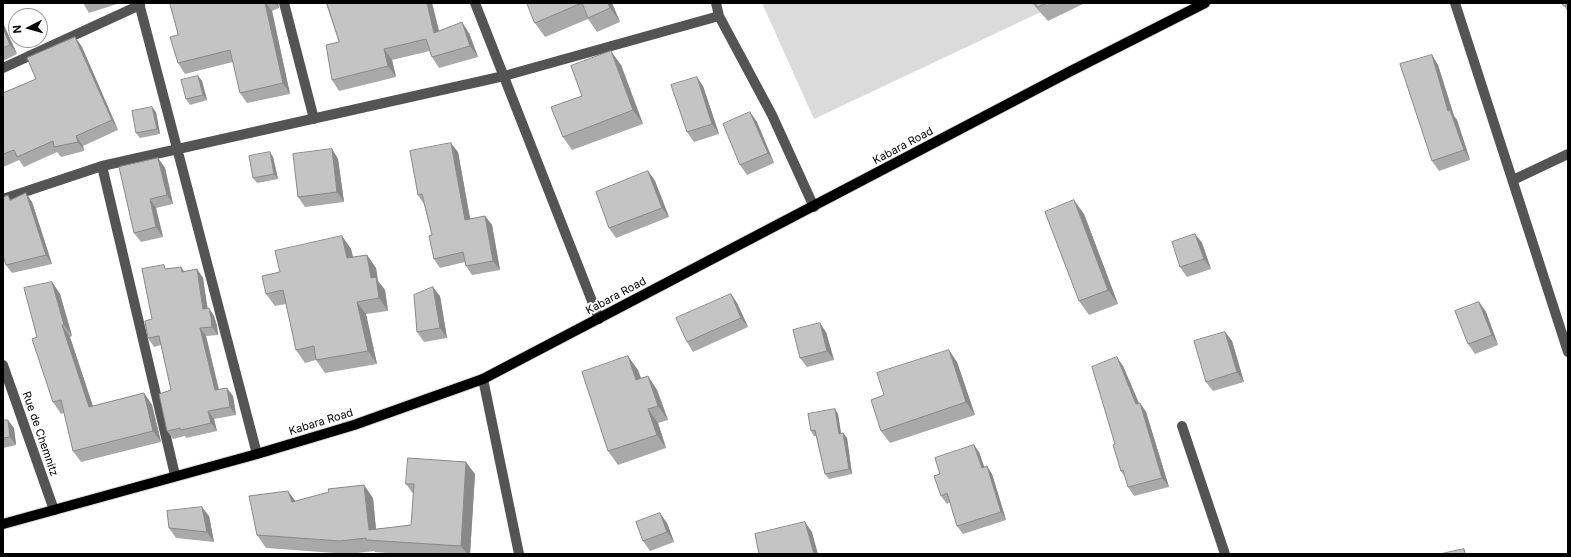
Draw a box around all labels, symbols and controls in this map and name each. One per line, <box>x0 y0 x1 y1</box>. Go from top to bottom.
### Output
north arrow <box>8 8 48 48</box>
text: N <box>10 24 24 34</box>
street label: Kabara Road <box>871 125 935 167</box>
street label: Kabara Road <box>584 275 648 317</box>
street label: Rue de Chemnitz <box>19 390 61 478</box>
street label: Kabara Road <box>287 406 355 438</box>

